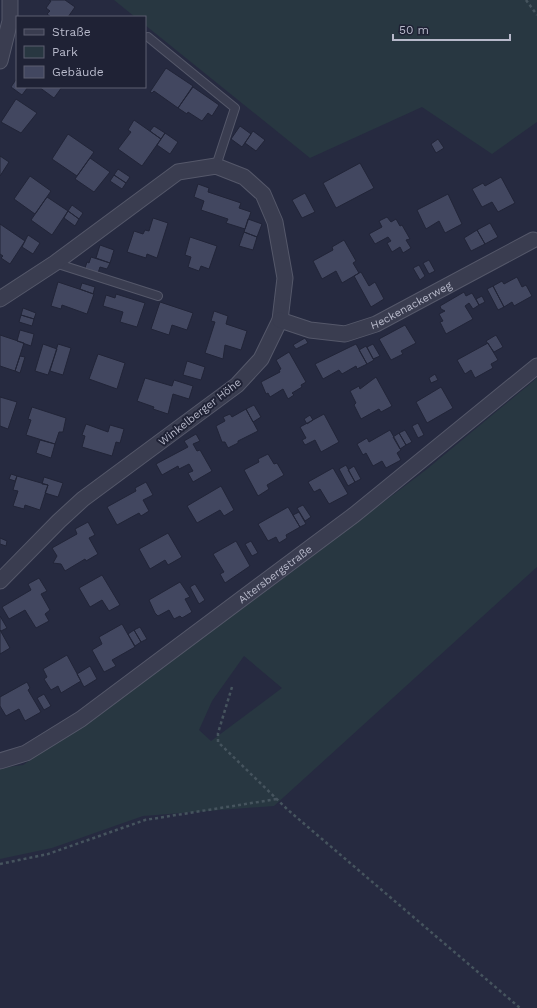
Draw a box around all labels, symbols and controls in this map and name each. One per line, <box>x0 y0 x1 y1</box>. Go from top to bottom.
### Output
legend <box>16 16 146 88</box>
scale bar <box>393 16 510 42</box>
text: 50 m <box>399 23 429 37</box>
text: Straße <box>52 25 91 39</box>
text: Park <box>52 45 78 59</box>
text: Gebäude <box>52 65 104 79</box>
street label: Heckenackerweg <box>369 278 454 332</box>
street label: Winkelberger Höhe <box>156 376 244 448</box>
street label: Altersbergstraße <box>235 542 314 606</box>

